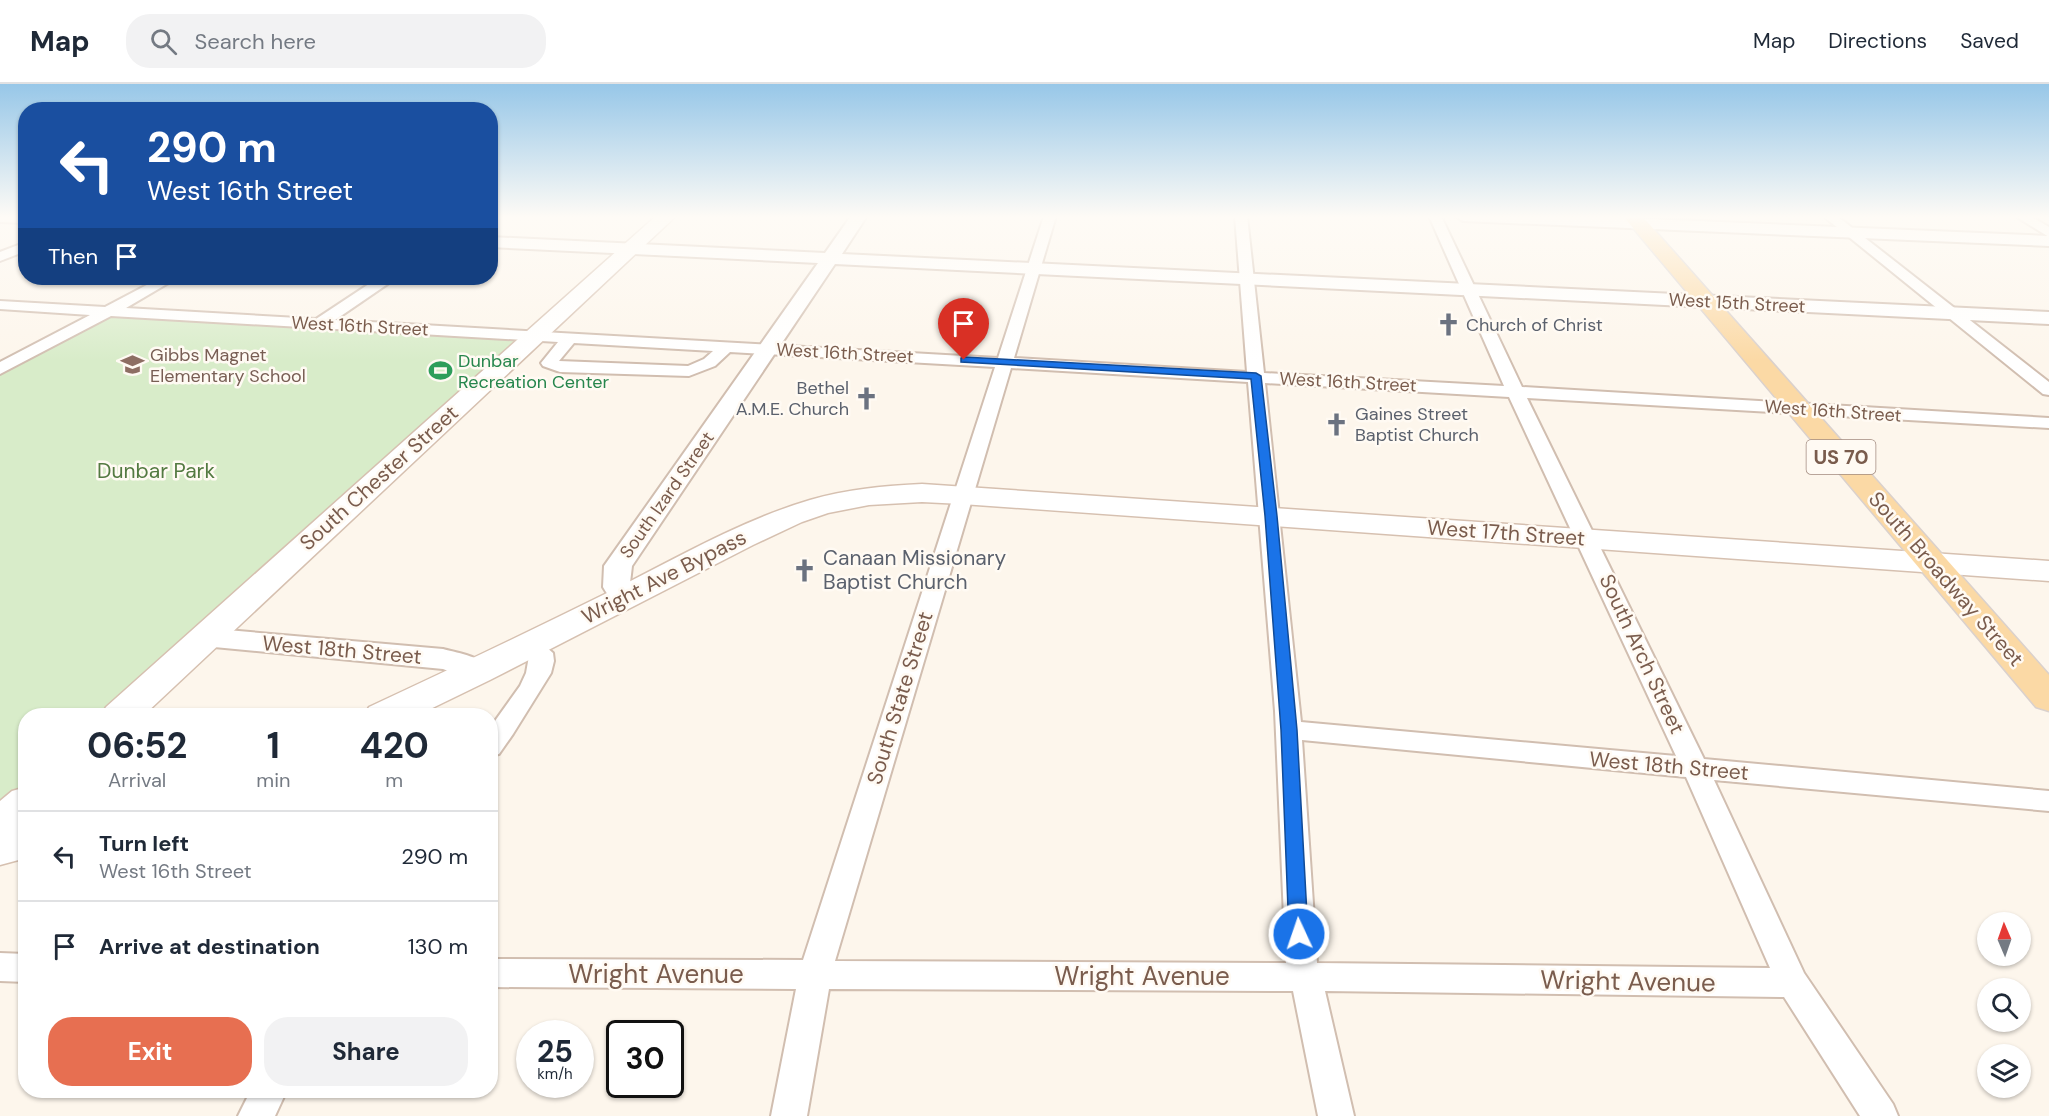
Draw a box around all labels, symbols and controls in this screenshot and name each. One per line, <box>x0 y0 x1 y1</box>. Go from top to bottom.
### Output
search box <box>126 14 546 68</box>
text: Map <box>30 23 90 60</box>
icon: search <box>147 25 180 58</box>
text: Search here <box>195 27 316 56</box>
text: Map <box>1753 27 1795 55</box>
text: Directions <box>1828 27 1927 55</box>
text: Saved <box>1960 27 2019 55</box>
text: 290 m <box>147 120 277 175</box>
icon: left <box>48 126 126 204</box>
text: West 16th Street <box>147 173 353 208</box>
icon: arrive <box>110 240 143 273</box>
text: Then <box>48 242 98 271</box>
street label: West 15th Street <box>1668 287 1806 319</box>
pin <box>938 298 989 360</box>
icon: arrive <box>947 307 980 340</box>
street label: West 16th Street <box>291 310 429 342</box>
church icon: Church of Christ <box>1435 312 1461 338</box>
place label: Church of Christ <box>1466 313 1603 337</box>
street label: West 16th Street <box>776 337 914 369</box>
place label: Gibbs Magnet Elementary School <box>150 343 306 388</box>
place label: Dunbar Recreation Center <box>458 349 609 394</box>
school or university icon: Gibbs Magnet Elementary School <box>119 352 145 378</box>
sports icon: Dunbar Recreation Center <box>427 358 453 384</box>
street label: West 16th Street <box>1279 366 1417 398</box>
place label: Bethel A.M.E. Church <box>736 376 849 421</box>
church icon: Bethel A.M.E. Church <box>854 385 880 411</box>
street label: West 16th Street <box>1764 394 1902 428</box>
street label: South Chester Street <box>294 399 464 557</box>
place label: Gaines Street Baptist Church <box>1355 402 1479 447</box>
church icon: Gaines Street Baptist Church <box>1324 411 1350 437</box>
street label: South Izard Street <box>614 427 720 563</box>
road number: US 70 <box>1806 440 1876 474</box>
park label: Dunbar Park <box>97 457 215 485</box>
street label: South Broadway Street <box>1862 486 2030 672</box>
street label: West 17th Street <box>1426 514 1586 552</box>
street label: Wright Ave Bypass <box>577 523 751 631</box>
place label: Canaan Missionary Baptist Church <box>823 544 1007 596</box>
church icon: Canaan Missionary Baptist Church <box>792 557 818 583</box>
street label: South Arch Street <box>1593 570 1691 738</box>
street label: South State Street <box>860 608 940 788</box>
street label: West 18th Street <box>261 629 423 671</box>
text: 06:52 <box>87 722 187 769</box>
text: 1 <box>267 722 280 769</box>
text: 420 <box>360 722 429 769</box>
street label: West 18th Street <box>1588 745 1750 787</box>
text: Arrival <box>108 767 166 793</box>
text: min <box>256 767 290 793</box>
text: m <box>385 767 403 793</box>
text: Turn left <box>99 829 189 858</box>
icon: left <box>48 840 81 873</box>
text: 290 m <box>401 842 468 871</box>
text: West 16th Street <box>99 858 252 884</box>
position arrow <box>1267 902 1331 966</box>
north arrow <box>1977 912 2031 966</box>
map controls <box>1977 912 2031 1098</box>
icon: arrive <box>48 930 81 963</box>
text: Arrive at destination <box>99 932 320 961</box>
text: 130 m <box>408 932 468 961</box>
street label: Wright Avenue <box>568 957 744 991</box>
street label: Wright Avenue <box>1054 959 1230 993</box>
street label: Wright Avenue <box>1540 962 1716 1000</box>
button: search <box>1977 978 2031 1032</box>
button: Exit <box>48 1017 252 1086</box>
button: Share <box>264 1017 468 1086</box>
speed limit sign: 30 <box>606 1020 684 1098</box>
text: 25 <box>537 1032 573 1071</box>
button: layers <box>1977 1044 2031 1098</box>
text: km/h <box>537 1064 573 1084</box>

